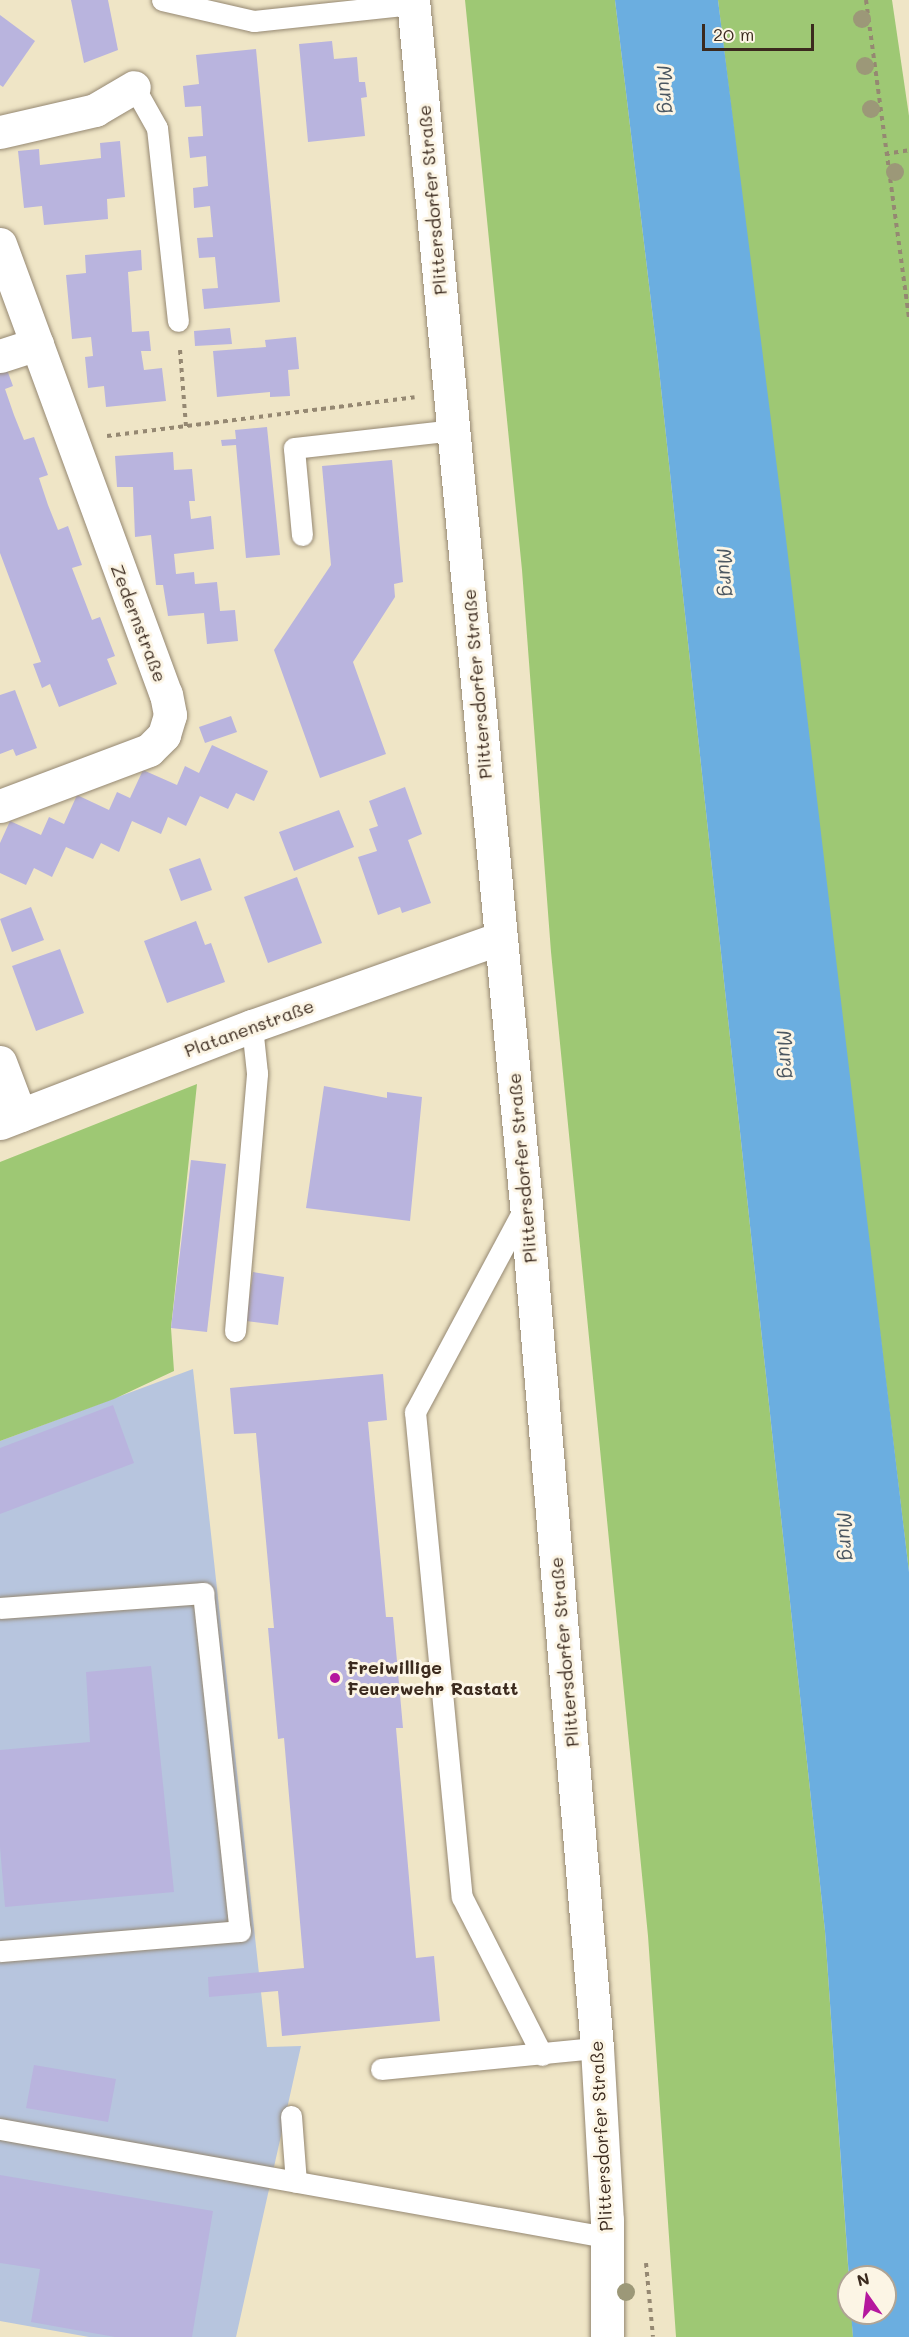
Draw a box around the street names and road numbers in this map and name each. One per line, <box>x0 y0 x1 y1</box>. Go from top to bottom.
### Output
street label: Plittersdorfer Straße <box>413 104 451 296</box>
street label: Zedernstraße <box>107 561 171 685</box>
street label: Plittersdorfer Straße <box>458 588 496 780</box>
street label: Platanenstraße <box>181 995 317 1061</box>
street label: Plittersdorfer Straße <box>503 1072 541 1264</box>
street label: Plittersdorfer Straße <box>545 1556 583 1748</box>
street label: Plittersdorfer Straße <box>585 2040 617 2232</box>

